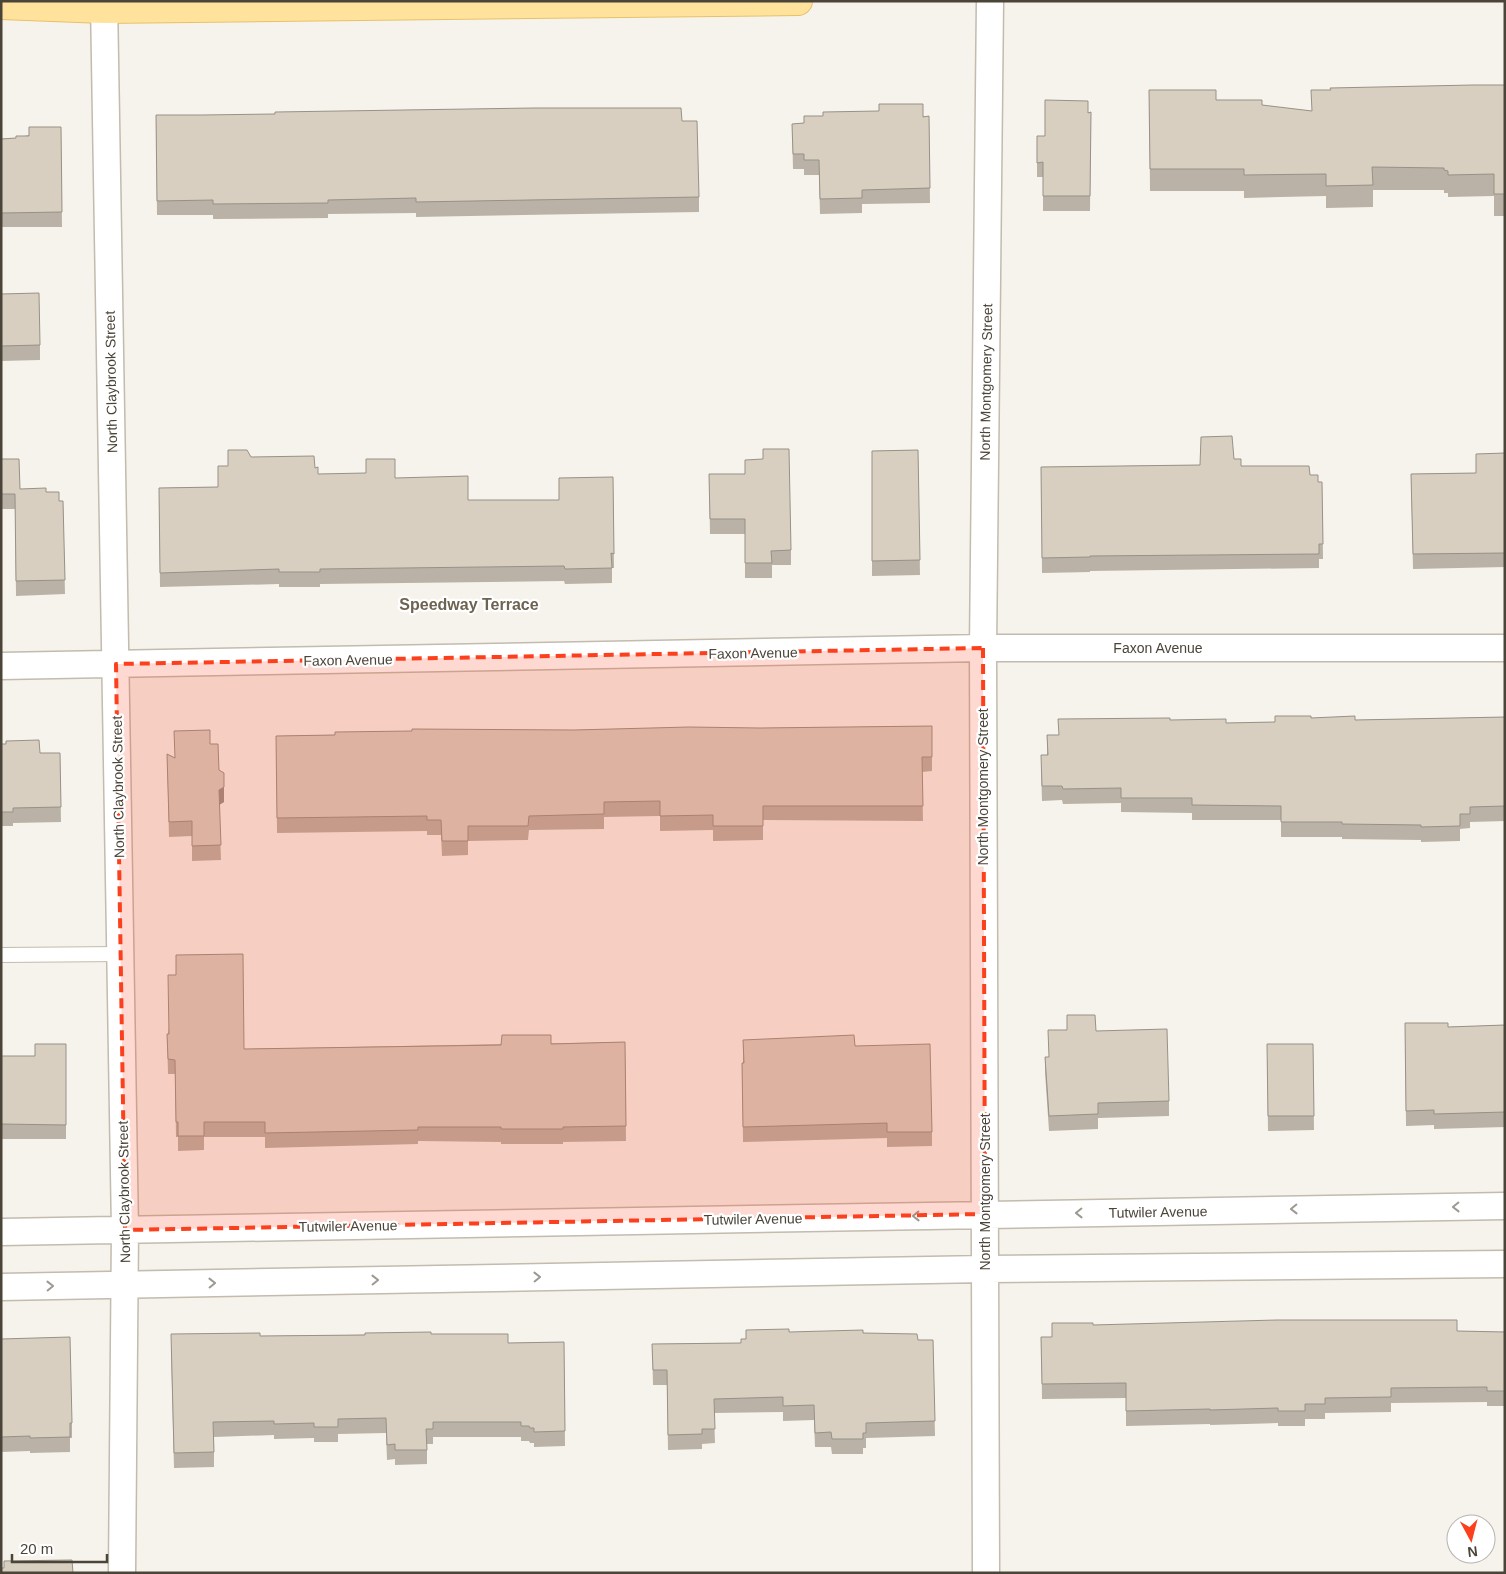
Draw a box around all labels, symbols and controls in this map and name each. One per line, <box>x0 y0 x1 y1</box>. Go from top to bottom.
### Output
street label: North Montgomery Street <box>977 303 995 461</box>
street label: North Claybrook Street <box>102 311 120 453</box>
district label: Speedway Terrace <box>399 596 539 613</box>
street label: Faxon Avenue <box>1113 640 1203 656</box>
street label: Faxon Avenue <box>708 644 798 662</box>
street label: Faxon Avenue <box>303 651 393 669</box>
street label: North Montgomery Street <box>975 708 991 866</box>
street label: North Claybrook Street <box>109 716 127 858</box>
street label: North Montgomery Street <box>977 1113 993 1271</box>
street label: North Claybrook Street <box>115 1121 133 1263</box>
one-way arrow <box>1452 1202 1460 1212</box>
street label: Tutwiler Avenue <box>1108 1203 1208 1221</box>
one-way arrow <box>1289 1204 1297 1215</box>
one-way arrow <box>1074 1208 1082 1218</box>
street label: Tutwiler Avenue <box>703 1210 803 1228</box>
one-way arrow <box>912 1210 920 1221</box>
street label: Tutwiler Avenue <box>298 1217 398 1235</box>
one-way arrow <box>534 1272 542 1283</box>
one-way arrow <box>371 1275 379 1286</box>
one-way arrow <box>209 1278 217 1288</box>
one-way arrow <box>46 1281 54 1291</box>
north arrow <box>1446 1514 1496 1564</box>
scale bar <box>12 1532 108 1564</box>
text: 20 m <box>20 1540 53 1557</box>
text: N <box>1467 1543 1479 1560</box>

